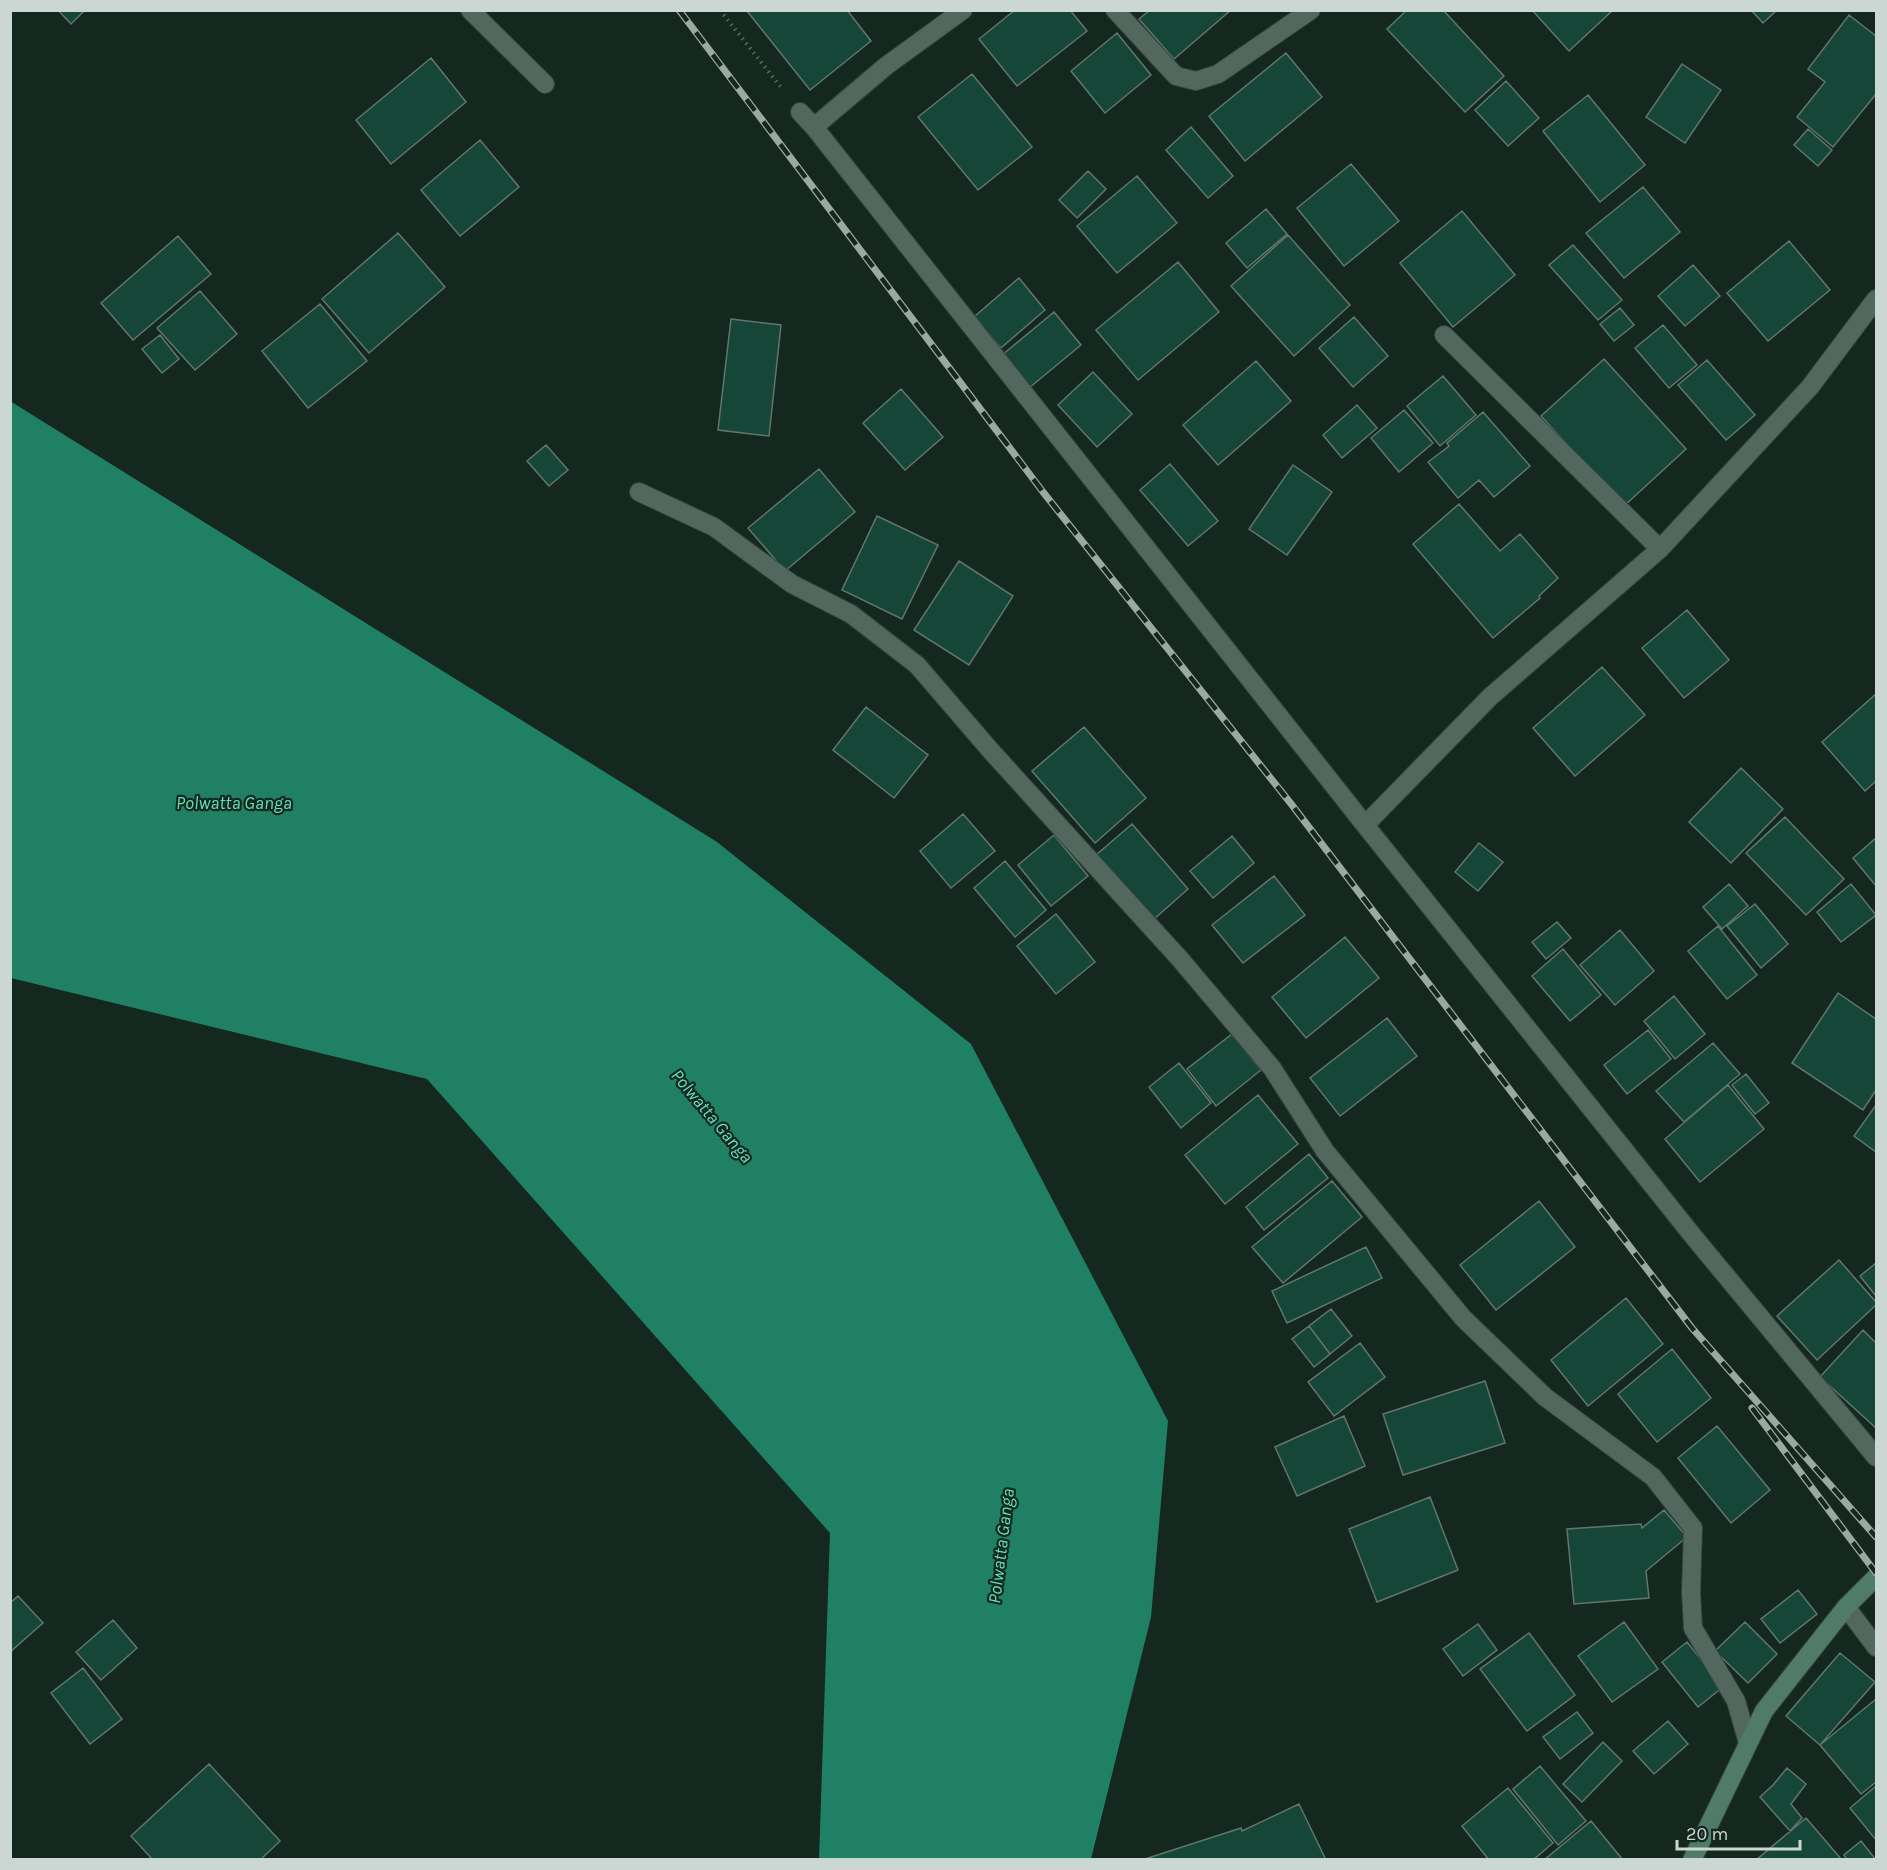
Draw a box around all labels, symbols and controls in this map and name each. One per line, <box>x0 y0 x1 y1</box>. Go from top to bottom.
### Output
water label: Polwatta Ganga <box>176 792 292 814</box>
water label: Polwatta Ganga <box>666 1065 758 1167</box>
water label: Polwatta Ganga <box>983 1487 1019 1605</box>
scale bar <box>1677 1813 1800 1851</box>
text: 20 m <box>1686 1823 1728 1845</box>

